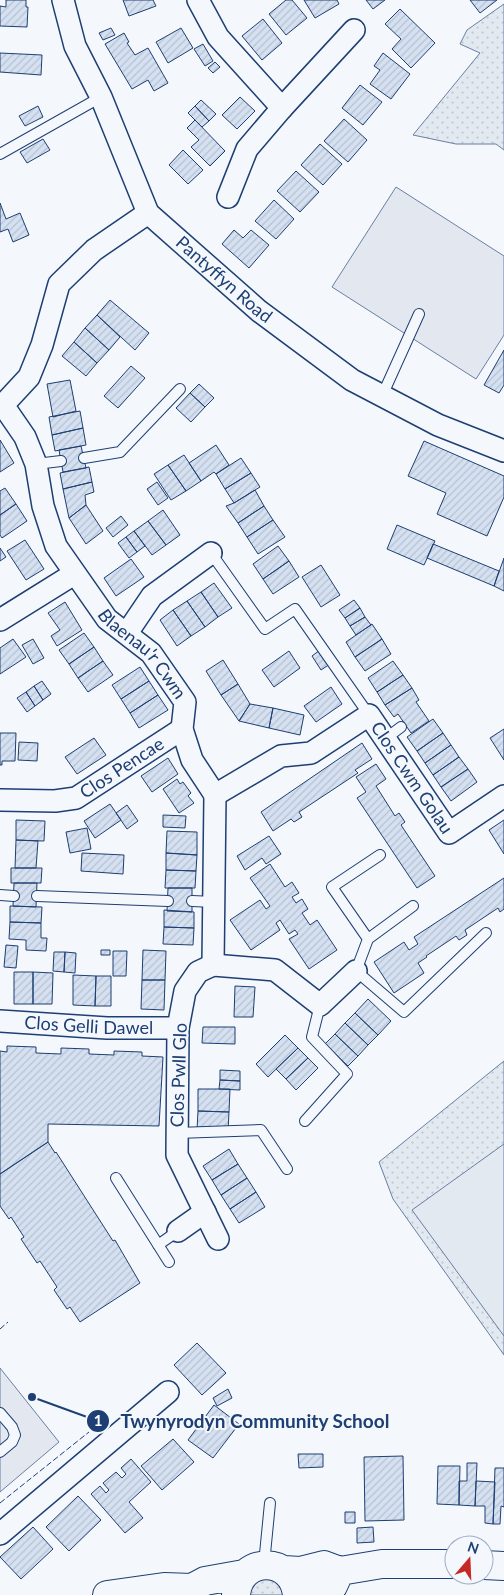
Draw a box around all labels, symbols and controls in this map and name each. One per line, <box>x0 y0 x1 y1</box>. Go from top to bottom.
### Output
street label: Pantyffyn Road <box>172 231 277 327</box>
street label: Blaenau'r Cwm <box>94 605 191 703</box>
street label: Clos Cwm Golau <box>367 717 458 838</box>
street label: Clos Pencae <box>75 732 168 803</box>
street label: Clos Gelli Dawel <box>24 1011 153 1038</box>
street label: Clos Pwll Glo <box>165 1022 191 1128</box>
callout: Twynyrodyn Community School <box>85 1404 400 1438</box>
text: Twynyrodyn Community School <box>121 1409 389 1432</box>
text: 1 <box>94 1411 102 1429</box>
north arrow <box>444 1535 494 1585</box>
text: N <box>466 1537 481 1557</box>

